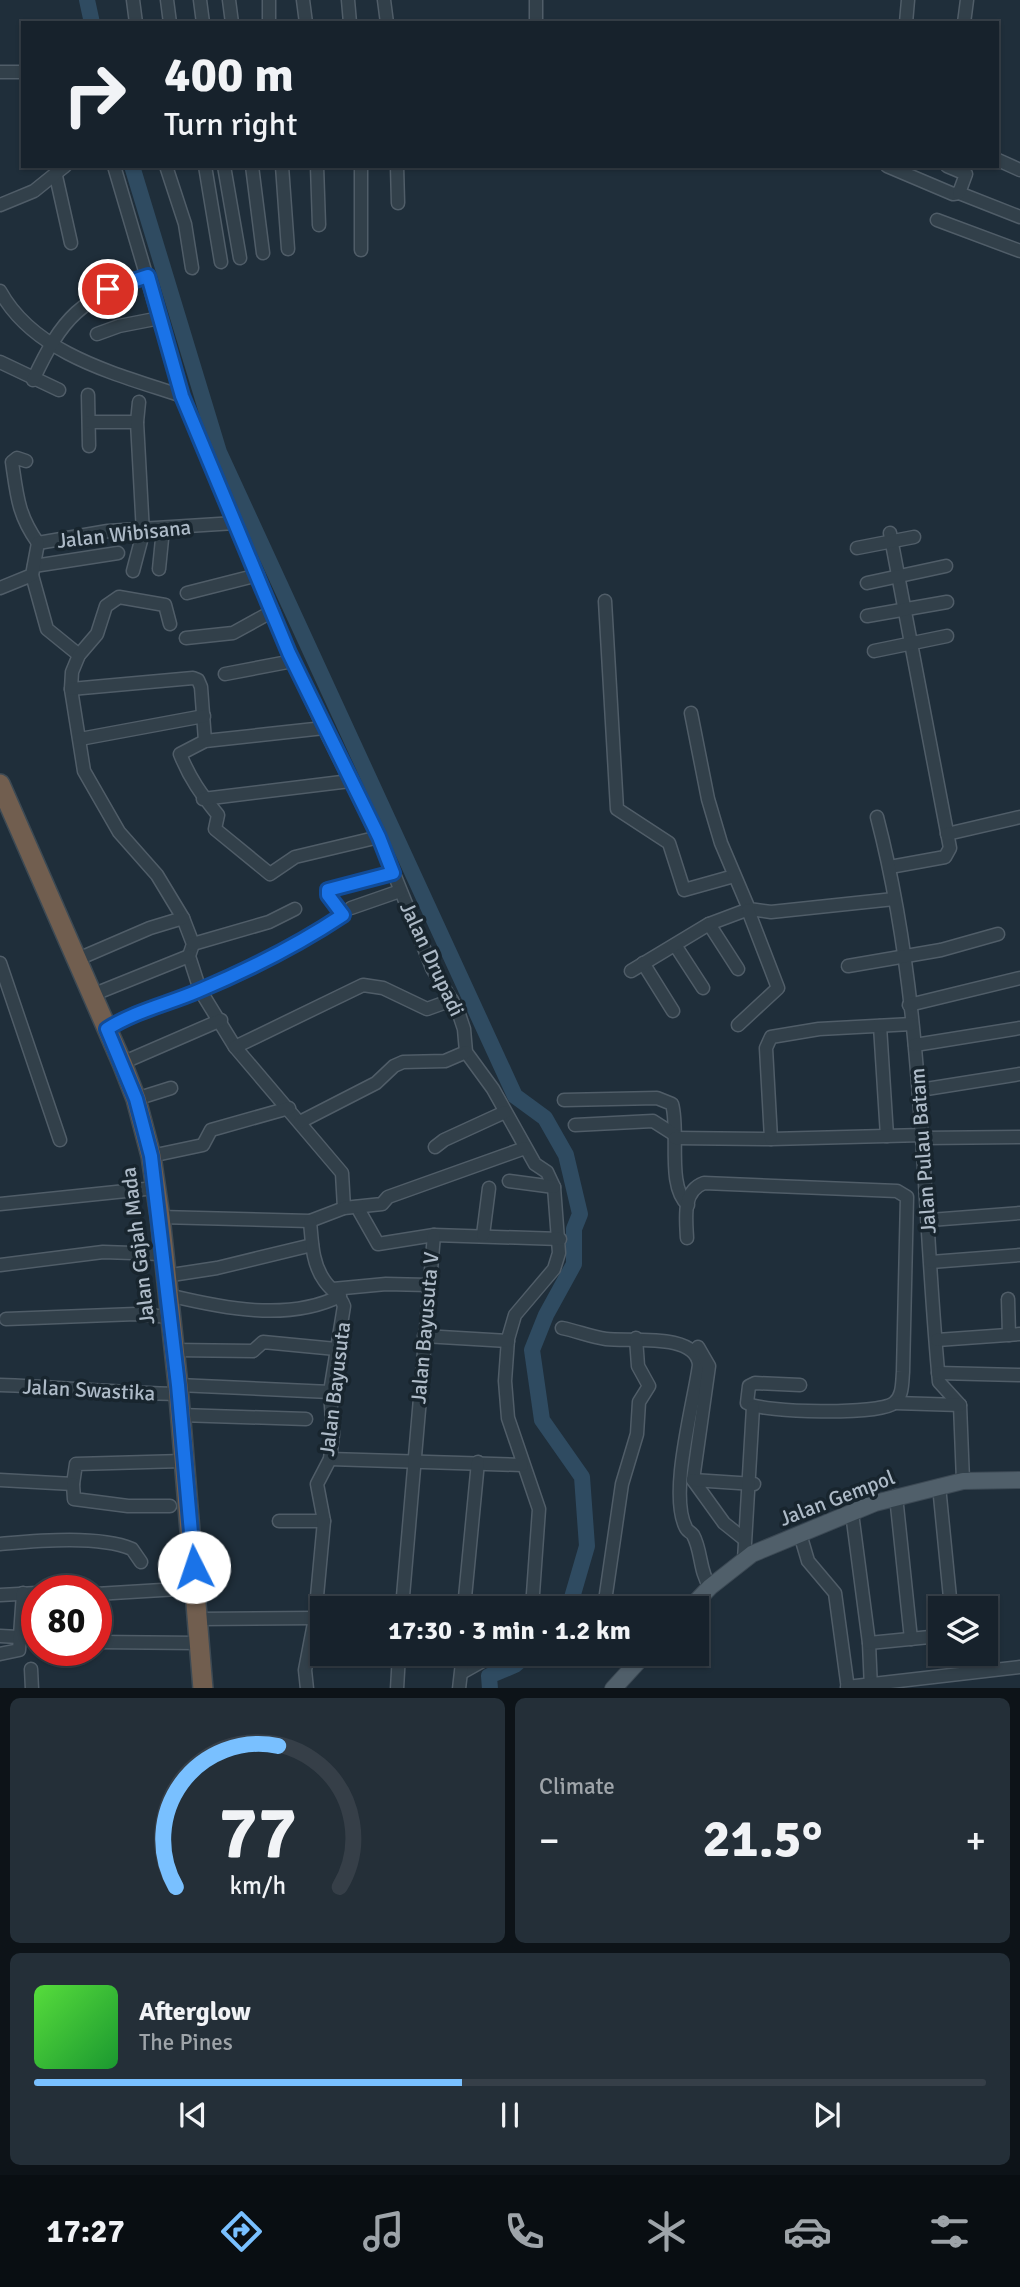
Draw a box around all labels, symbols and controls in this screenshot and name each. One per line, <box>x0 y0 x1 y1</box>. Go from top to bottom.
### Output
text: 400 m <box>164 45 294 105</box>
icon: right <box>49 49 140 140</box>
text: Turn right <box>164 105 297 144</box>
pin <box>78 259 138 319</box>
icon: arrive <box>89 270 127 308</box>
street label: Jalan Wibisana <box>56 514 192 554</box>
street label: Jalan Drupadi <box>394 897 470 1021</box>
street label: Jalan Pulau Batam <box>904 1067 942 1235</box>
street label: Jalan Gajah Mada <box>115 1166 161 1326</box>
street label: Jalan Bayusuta V <box>405 1251 445 1405</box>
street label: Jalan Bayusuta <box>314 1320 356 1458</box>
street label: Jalan Swastika <box>22 1374 156 1406</box>
street label: Jalan Gempol <box>776 1464 898 1532</box>
position arrow <box>157 1530 231 1604</box>
speed limit sign: 80 <box>21 1575 112 1666</box>
map controls <box>928 1596 998 1666</box>
button: layers <box>928 1596 998 1666</box>
text: 17:30 · 3 min · 1.2 km <box>388 1615 631 1647</box>
text: Climate <box>539 1772 615 1801</box>
text: 77 <box>218 1789 297 1878</box>
text: 21.5° <box>703 1807 822 1871</box>
text: − <box>539 1817 560 1864</box>
text: + <box>965 1817 986 1864</box>
text: km/h <box>229 1869 286 1900</box>
text: Afterglow <box>139 1996 251 2028</box>
text: The Pines <box>139 2028 233 2057</box>
icon: previous <box>174 2096 212 2134</box>
icon: pause <box>491 2096 529 2134</box>
icon: next <box>808 2096 846 2134</box>
icon: directions <box>217 2207 266 2256</box>
icon: music <box>359 2207 408 2256</box>
icon: phone <box>500 2207 549 2256</box>
icon: climate <box>642 2207 691 2256</box>
icon: car <box>783 2207 832 2256</box>
icon: filters <box>925 2207 974 2256</box>
text: 17:27 <box>46 2212 125 2251</box>

